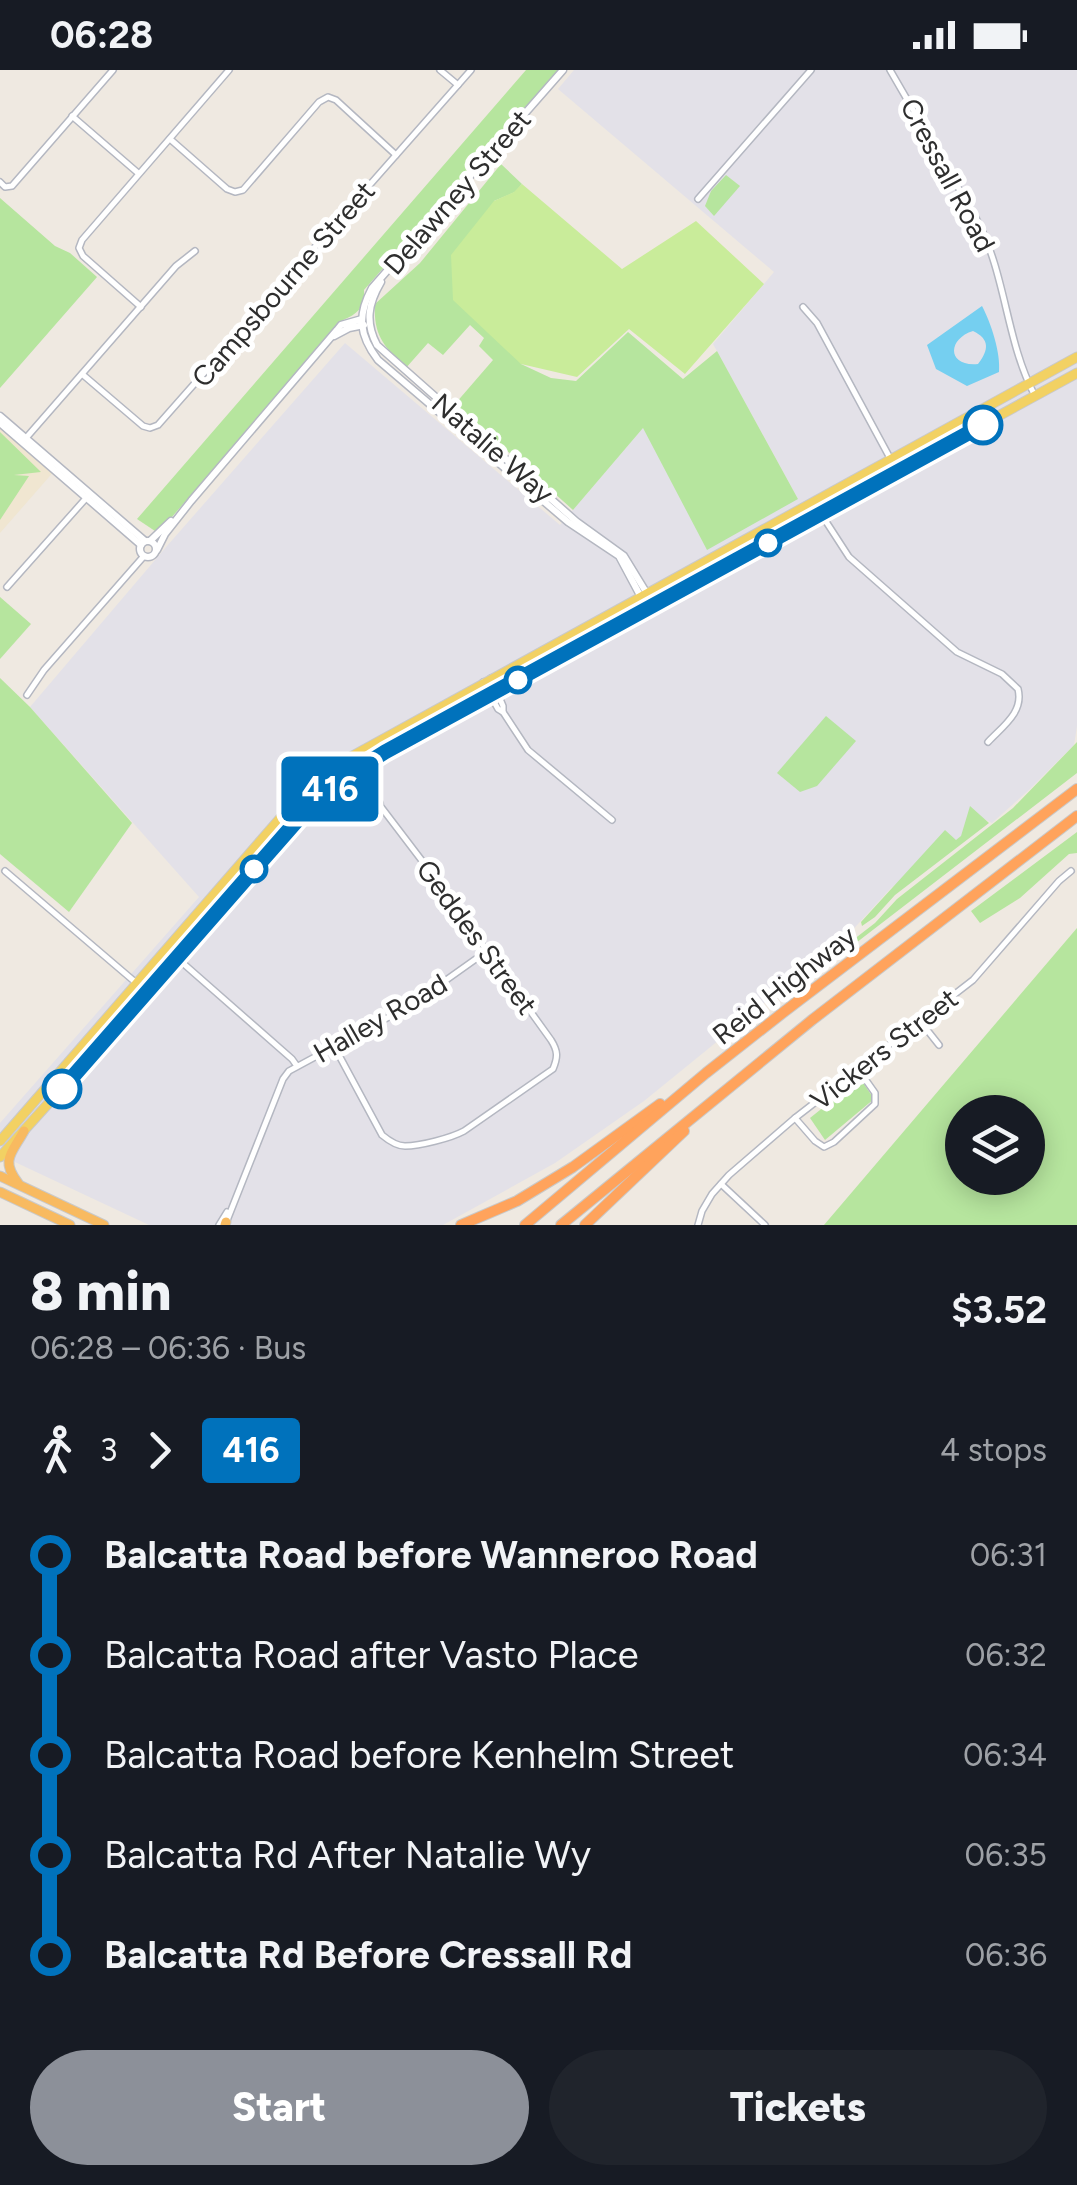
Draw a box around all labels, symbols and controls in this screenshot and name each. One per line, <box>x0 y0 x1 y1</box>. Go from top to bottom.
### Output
text: 06:28 <box>50 12 153 58</box>
street label: Cressall Road <box>893 92 1003 258</box>
street label: Delawney Street <box>376 103 538 281</box>
street label: Campsbourne Street <box>184 174 382 394</box>
street label: Natalie Way <box>425 386 561 510</box>
unlabelled marker <box>964 406 1002 444</box>
unlabelled marker <box>755 530 781 556</box>
unlabelled marker <box>505 667 531 693</box>
line badge: 416 <box>272 756 388 822</box>
text: 416 <box>301 768 359 810</box>
street label: Geddes Street <box>409 853 545 1021</box>
unlabelled marker <box>241 856 267 882</box>
street label: Reid Highway <box>706 918 863 1051</box>
street label: Halley Road <box>307 966 453 1070</box>
street label: Vickers Street <box>804 981 964 1117</box>
unlabelled marker <box>43 1070 81 1108</box>
map controls <box>945 1095 1045 1195</box>
button: layers <box>945 1095 1045 1195</box>
text: 8 min <box>30 1258 172 1324</box>
text: $3.52 <box>951 1287 1047 1333</box>
text: 06:28 – 06:36 · Bus <box>30 1329 306 1367</box>
icon: walk <box>30 1423 85 1478</box>
icon: forward <box>132 1423 187 1478</box>
text: 416 <box>222 1429 280 1471</box>
text: 3 <box>100 1431 117 1469</box>
text: 4 stops <box>940 1431 1047 1469</box>
text: Balcatta Road before Wanneroo Road <box>104 1532 758 1578</box>
text: 06:31 <box>970 1536 1047 1574</box>
text: Balcatta Road after Vasto Place <box>104 1632 638 1678</box>
text: 06:32 <box>965 1636 1047 1674</box>
text: Balcatta Road before Kenhelm Street <box>104 1732 734 1778</box>
text: 06:34 <box>963 1736 1047 1774</box>
text: Balcatta Rd After Natalie Wy <box>104 1832 591 1878</box>
text: 06:35 <box>964 1836 1047 1874</box>
text: Balcatta Rd Before Cressall Rd <box>104 1932 632 1978</box>
text: 06:36 <box>965 1936 1047 1974</box>
button: Start <box>30 2050 529 2165</box>
button: Tickets <box>549 2050 1047 2165</box>

